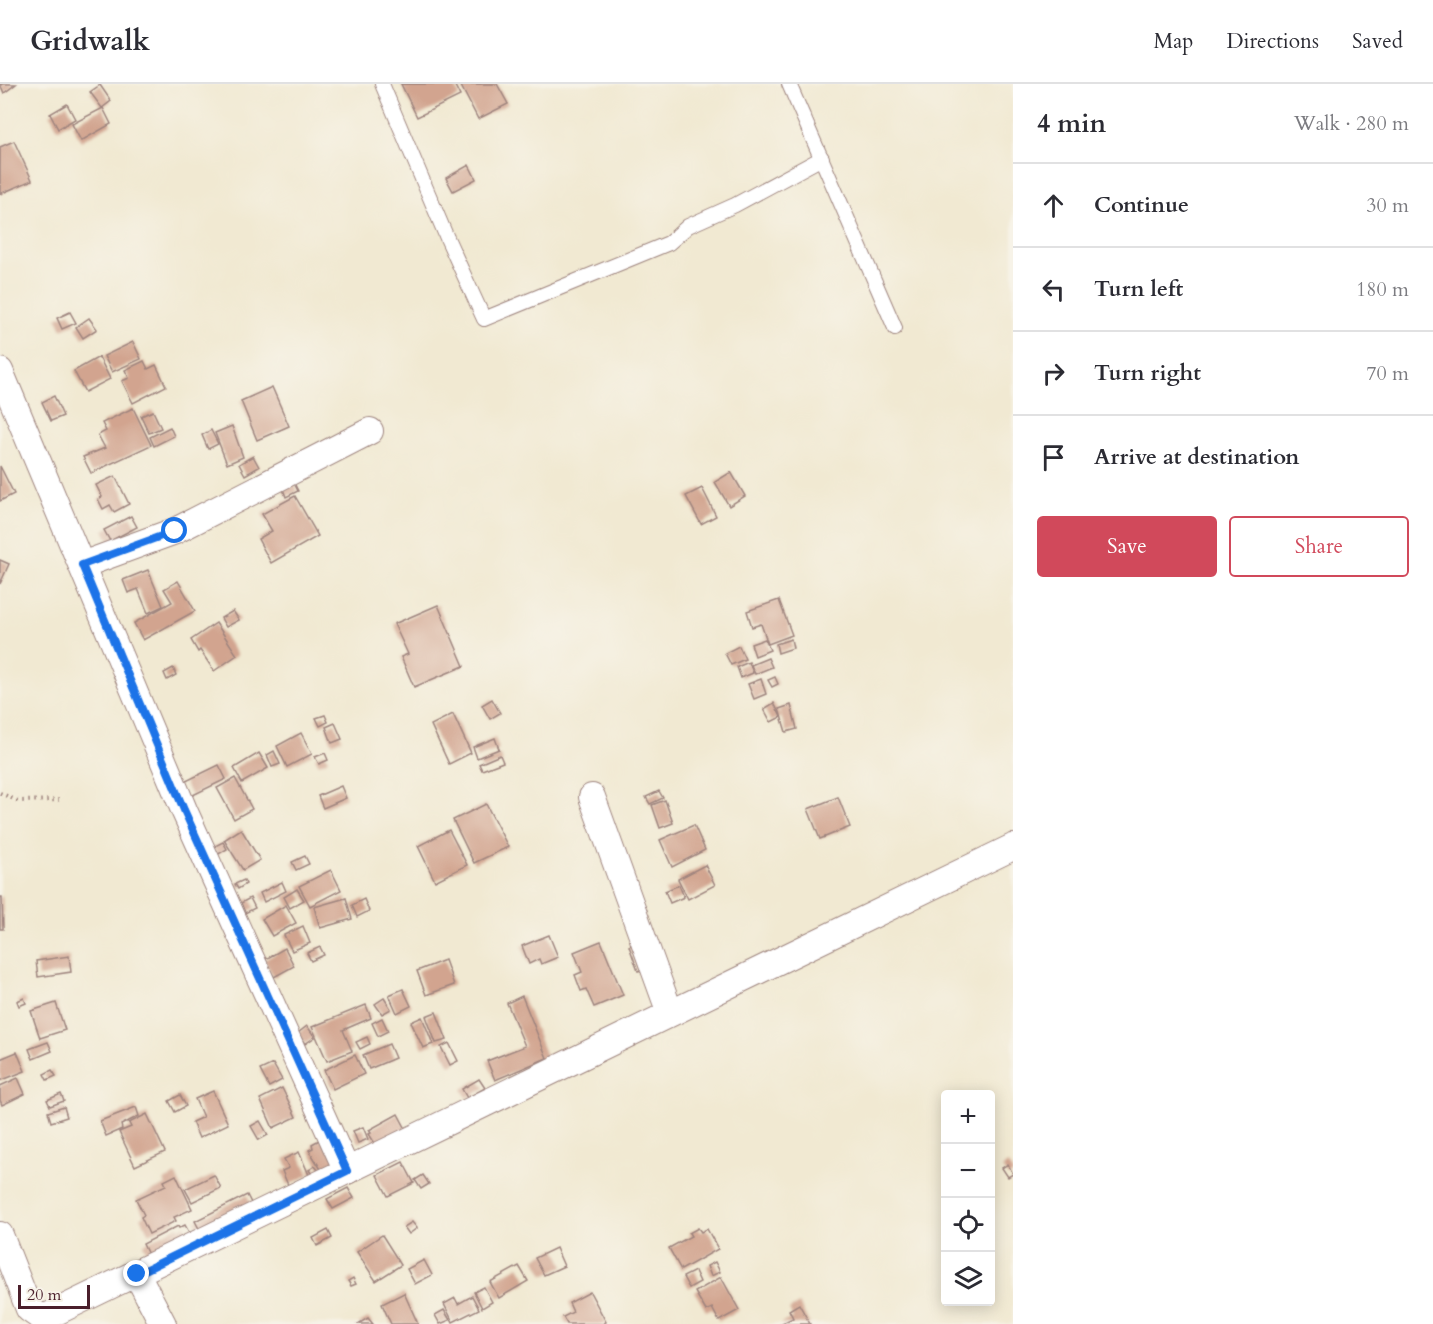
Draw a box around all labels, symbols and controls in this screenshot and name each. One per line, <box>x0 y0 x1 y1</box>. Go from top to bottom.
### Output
text: Gridwalk <box>30 22 150 60</box>
text: Map <box>1153 27 1193 56</box>
text: Directions <box>1226 27 1319 56</box>
text: Saved <box>1352 27 1403 56</box>
text: 4 min <box>1037 106 1106 141</box>
text: Walk · 280 m <box>1294 110 1409 137</box>
icon: ahead <box>1037 189 1070 222</box>
text: Continue <box>1094 190 1189 220</box>
text: 30 m <box>1366 192 1409 219</box>
icon: left <box>1037 273 1070 306</box>
text: Turn left <box>1094 274 1183 304</box>
text: 180 m <box>1356 276 1409 303</box>
icon: right <box>1037 357 1070 390</box>
text: Turn right <box>1094 358 1201 388</box>
text: 70 m <box>1366 360 1409 387</box>
icon: arrive <box>1037 441 1070 474</box>
text: Arrive at destination <box>1094 442 1299 472</box>
button: Save <box>1037 516 1217 577</box>
button: Share <box>1229 516 1409 577</box>
route start <box>161 517 187 543</box>
map controls <box>941 1090 995 1306</box>
button: + <box>941 1090 995 1144</box>
button: − <box>941 1144 995 1198</box>
button: locate <box>941 1198 995 1252</box>
button: layers <box>941 1252 995 1306</box>
route end <box>123 1260 149 1286</box>
scale bar <box>18 1282 90 1310</box>
text: 20 m <box>27 1284 61 1306</box>

